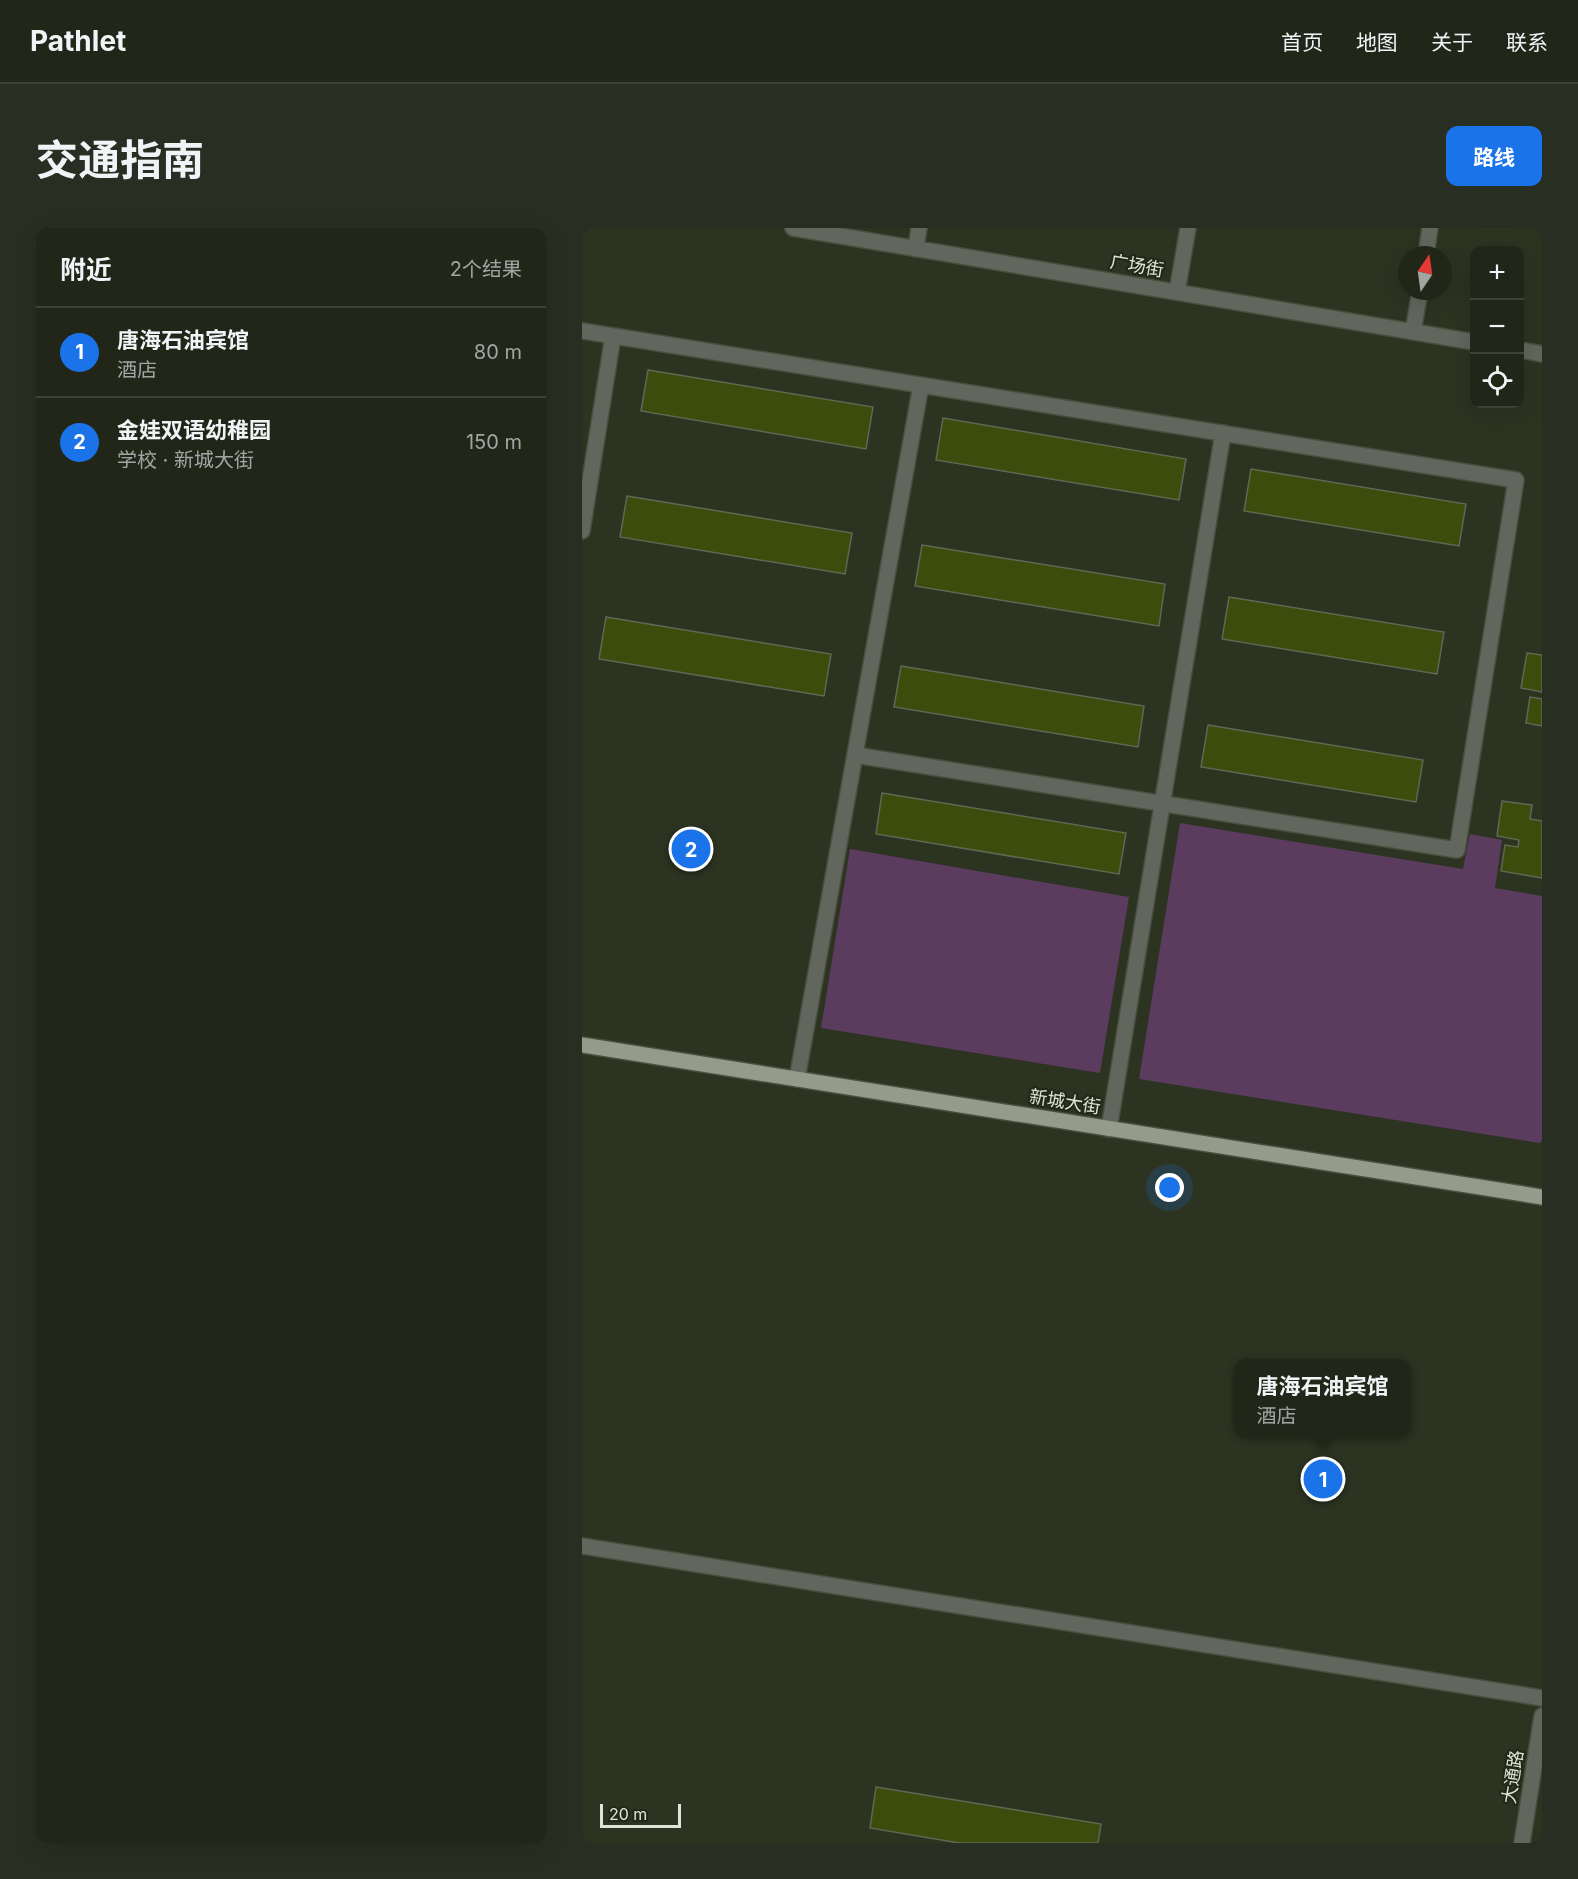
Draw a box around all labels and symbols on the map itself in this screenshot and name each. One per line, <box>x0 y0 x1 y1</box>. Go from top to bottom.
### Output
north arrow <box>1398 246 1452 300</box>
street label: 广场街 <box>1109 250 1165 281</box>
pin: 2 <box>672 826 710 872</box>
street label: 新城大街 <box>1028 1086 1102 1118</box>
your location <box>1155 1173 1184 1202</box>
pin: 1 <box>1304 1456 1342 1502</box>
street label: 大通路 <box>1498 1749 1527 1805</box>
scale bar <box>600 1801 681 1828</box>

